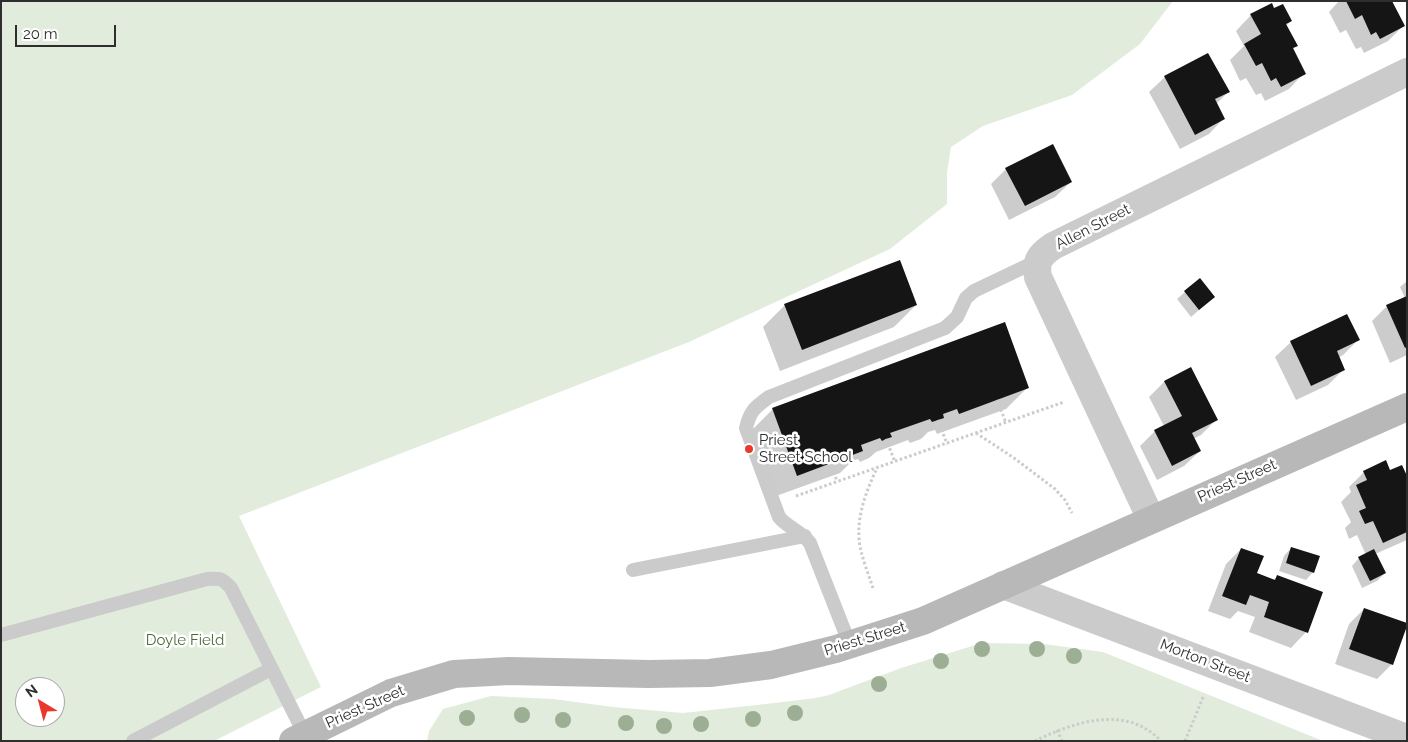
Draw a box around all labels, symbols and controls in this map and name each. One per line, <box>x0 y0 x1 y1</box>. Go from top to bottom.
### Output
scale bar <box>18 15 119 47</box>
text: 20 m <box>23 25 58 43</box>
street label: Allen Street <box>1053 201 1133 253</box>
place label: Priest Street School <box>759 431 852 466</box>
marker: Priest Street School <box>743 443 755 455</box>
street label: Priest Street <box>1195 456 1279 506</box>
street label: Priest Street <box>822 618 908 660</box>
park label: Doyle Field <box>146 631 224 649</box>
street label: Morton Street <box>1157 636 1253 686</box>
north arrow <box>15 677 65 727</box>
text: N <box>22 681 41 700</box>
street label: Priest Street <box>323 682 407 732</box>

